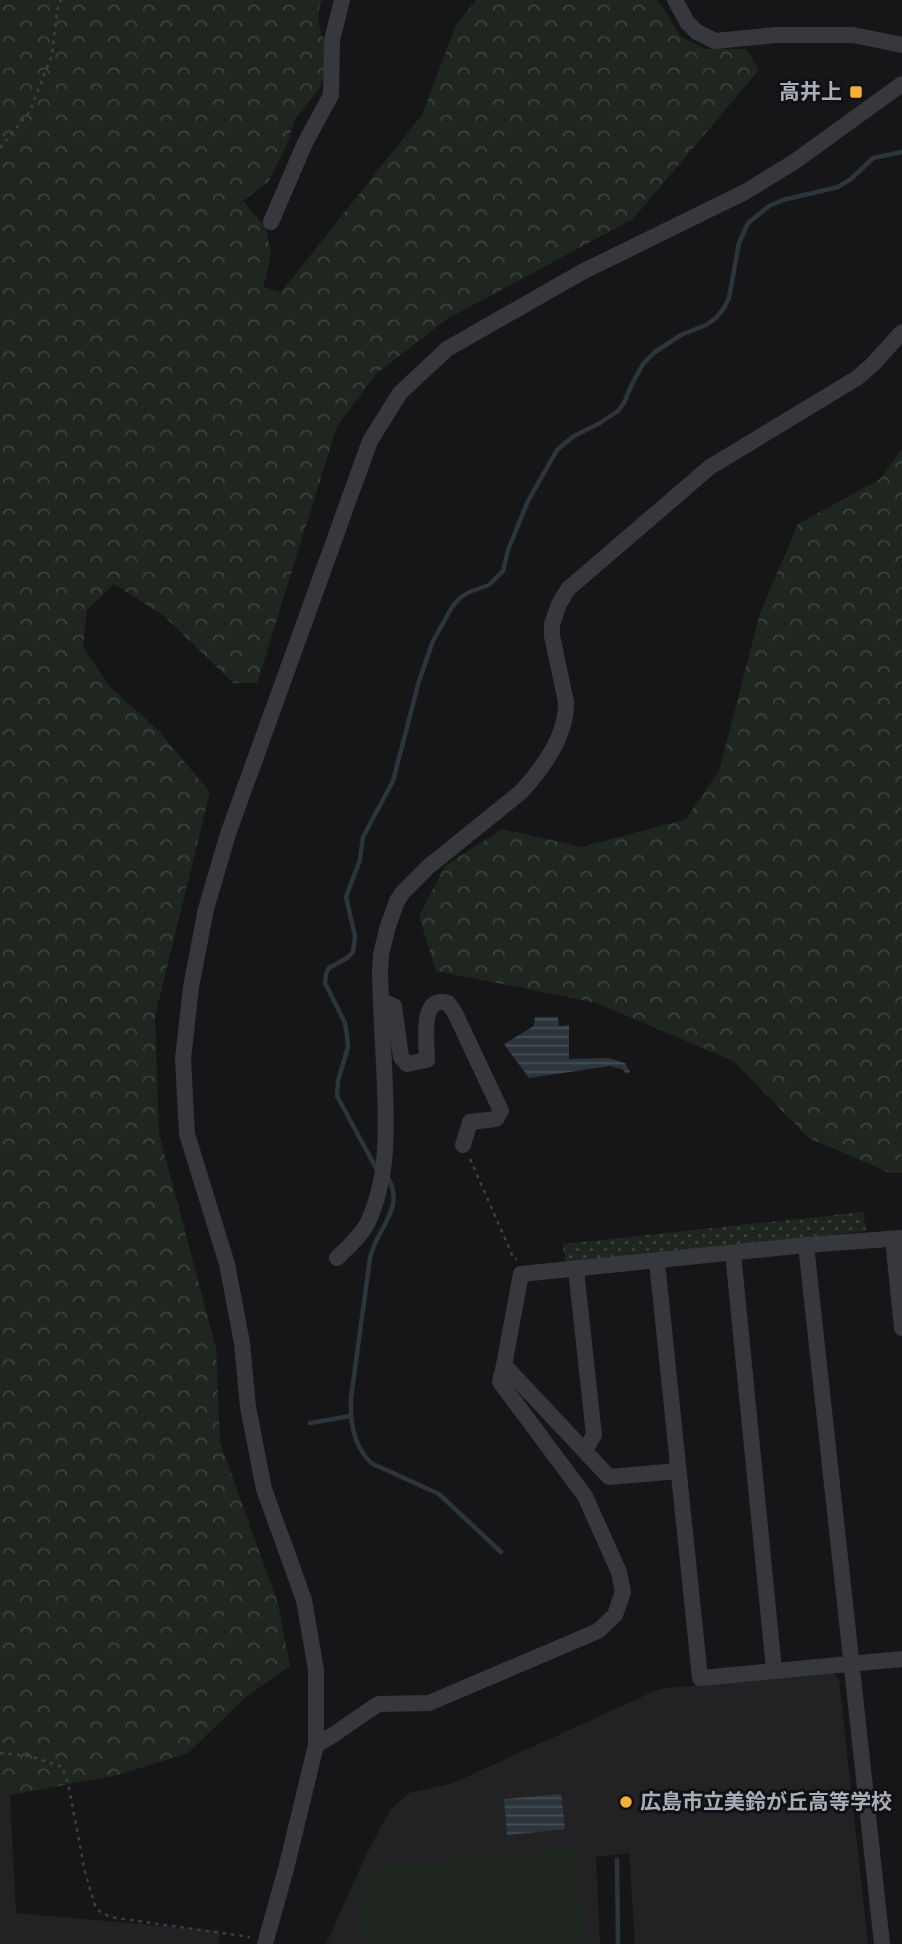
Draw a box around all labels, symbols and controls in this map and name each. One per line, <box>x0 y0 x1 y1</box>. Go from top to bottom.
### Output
place label: 高井上 <box>779 78 842 103</box>
marker: 高井上 <box>848 84 864 100</box>
place label: 広島市立美鈴が丘高等学校 <box>640 1788 892 1813</box>
marker: 広島市立美鈴が丘高等学校 <box>618 1794 634 1810</box>

